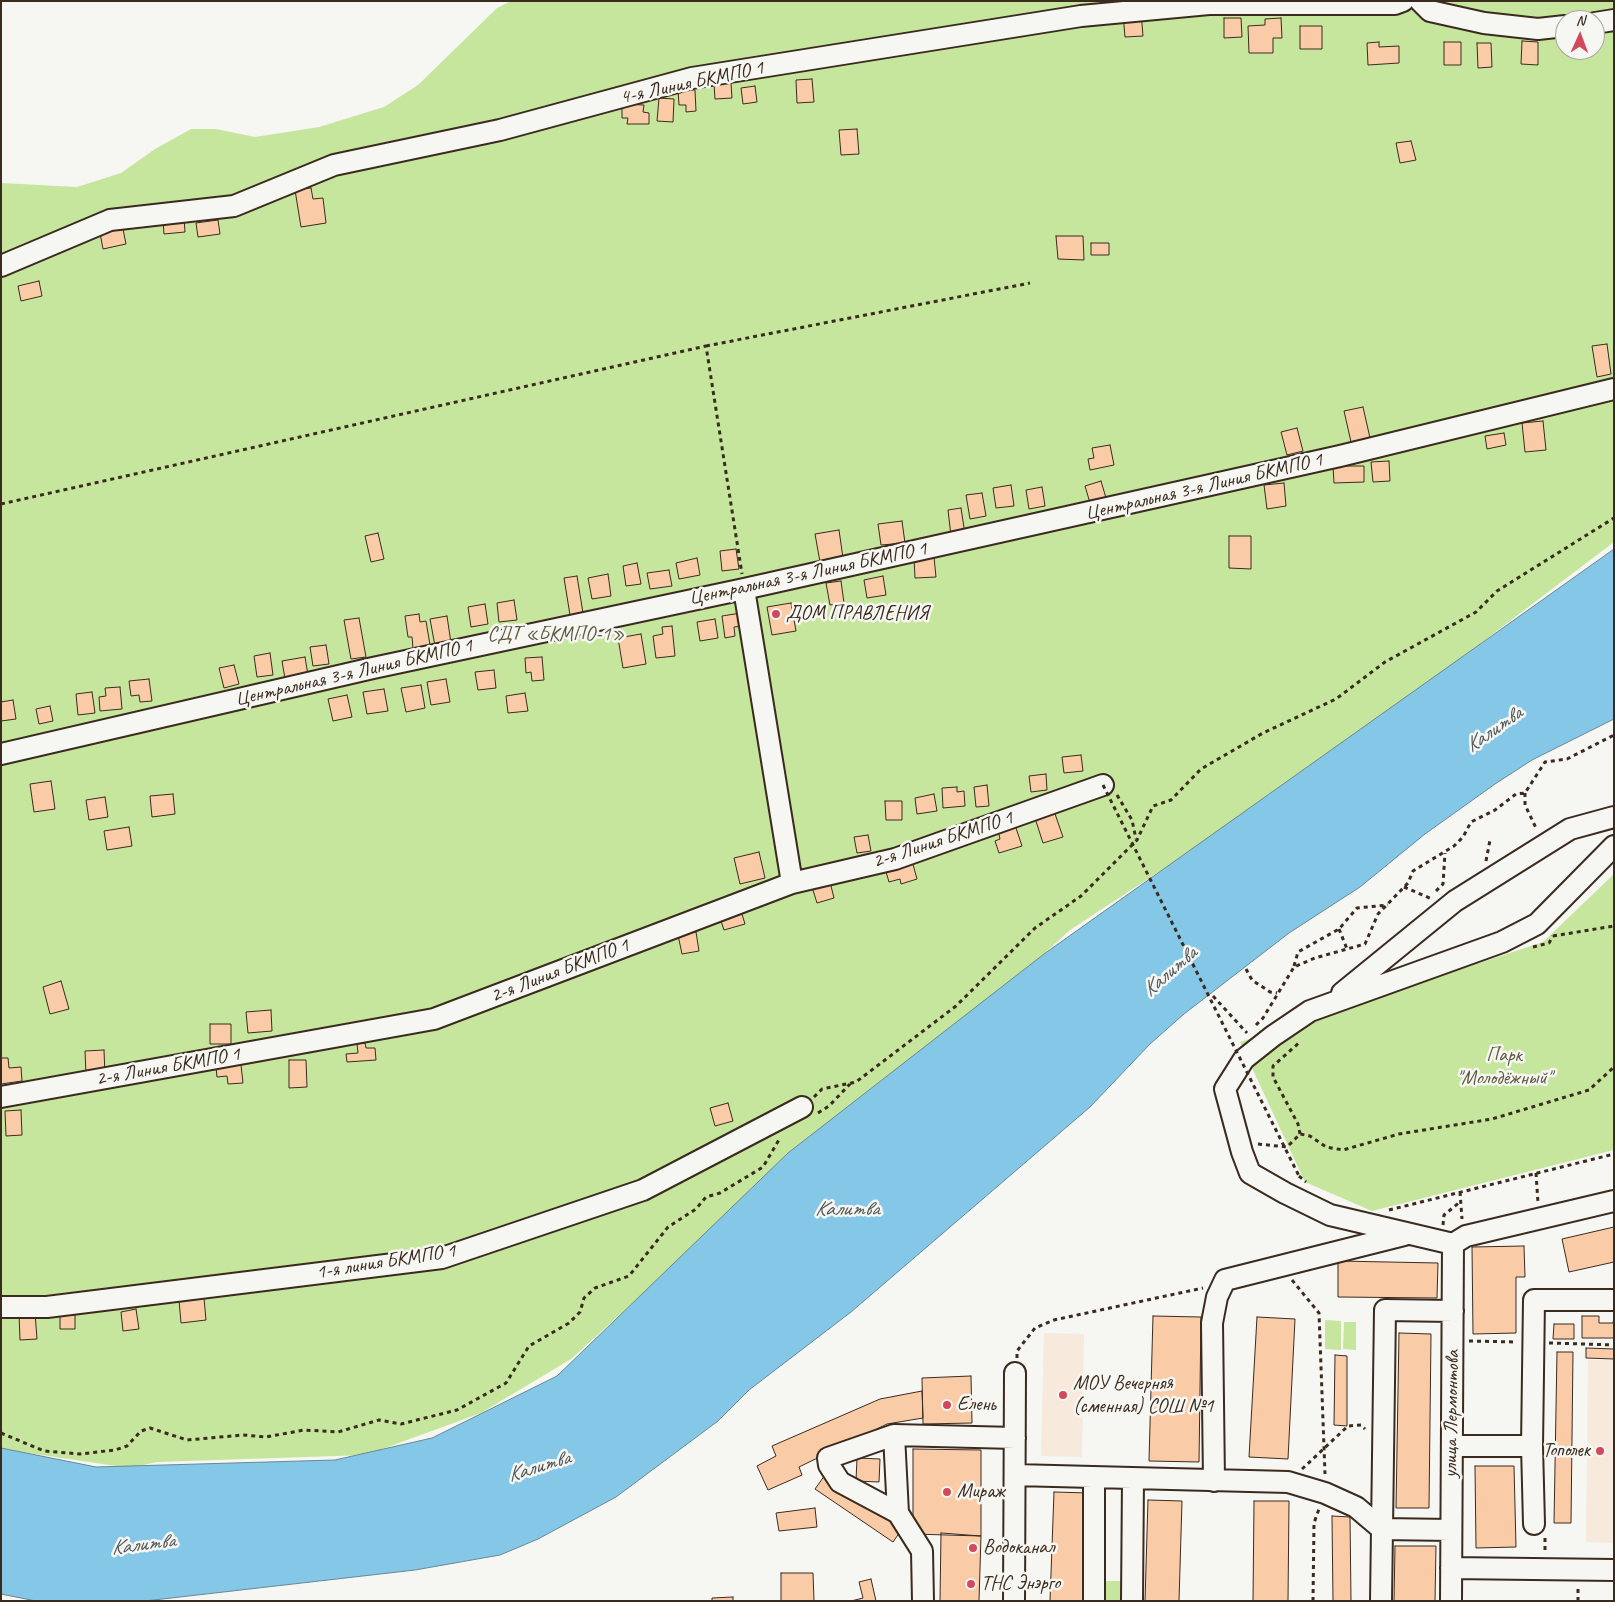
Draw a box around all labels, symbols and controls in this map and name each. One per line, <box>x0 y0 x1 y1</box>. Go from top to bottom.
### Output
north arrow <box>1555 10 1605 60</box>
text: N <box>1576 12 1585 29</box>
street label: 4-я Линия БКМПО 1 <box>618 56 766 110</box>
street label: Центральная 3-я Линия БКМПО 1 <box>1083 448 1325 526</box>
street label: Центральная 3-я Линия БКМПО 1 <box>687 537 929 611</box>
place label: ДОМ ПРАВЛЕНИЯ <box>786 602 928 626</box>
marker: ДОМ ПРАВЛЕНИЯ <box>770 608 782 620</box>
park label: СДТ «БКМПО-1» <box>487 623 625 647</box>
street label: Центральная 3-я Линия БКМПО 1 <box>233 634 475 712</box>
water label: Калитва <box>1461 701 1527 759</box>
street label: 2-я Линия БКМПО 1 <box>870 806 1016 874</box>
street label: 2-я Линия БКМПО 1 <box>487 934 633 1008</box>
water label: Калитва <box>1138 941 1202 1003</box>
street label: 2-я Линия БКМПО 1 <box>94 1042 242 1092</box>
park label: Парк "Молодёжный" <box>1457 1044 1551 1091</box>
water label: Калитва <box>815 1196 879 1222</box>
street label: 1-я линия БКМПО 1 <box>314 1239 458 1285</box>
street label: улица Лермонтова <box>1439 1350 1465 1478</box>
place label: МОУ Вечерняя (сменная) СОШ №1 <box>1073 1372 1213 1419</box>
marker: МОУ Вечерняя (сменная) СОШ №1 <box>1057 1389 1069 1401</box>
place label: Елень <box>957 1393 996 1417</box>
marker: Елень <box>941 1399 953 1411</box>
place label: Тополек <box>1542 1439 1590 1463</box>
marker: Тополек <box>1594 1445 1606 1457</box>
water label: Калитва <box>505 1446 573 1488</box>
place label: Мираж <box>957 1480 1004 1504</box>
marker: Мираж <box>941 1486 953 1498</box>
water label: Калитва <box>110 1529 176 1561</box>
place label: Водоканал <box>983 1536 1055 1560</box>
marker: Водоканал <box>967 1542 979 1554</box>
place label: ТНС Энэрго <box>981 1572 1060 1596</box>
marker: ТНС Энэрго <box>965 1578 977 1590</box>

